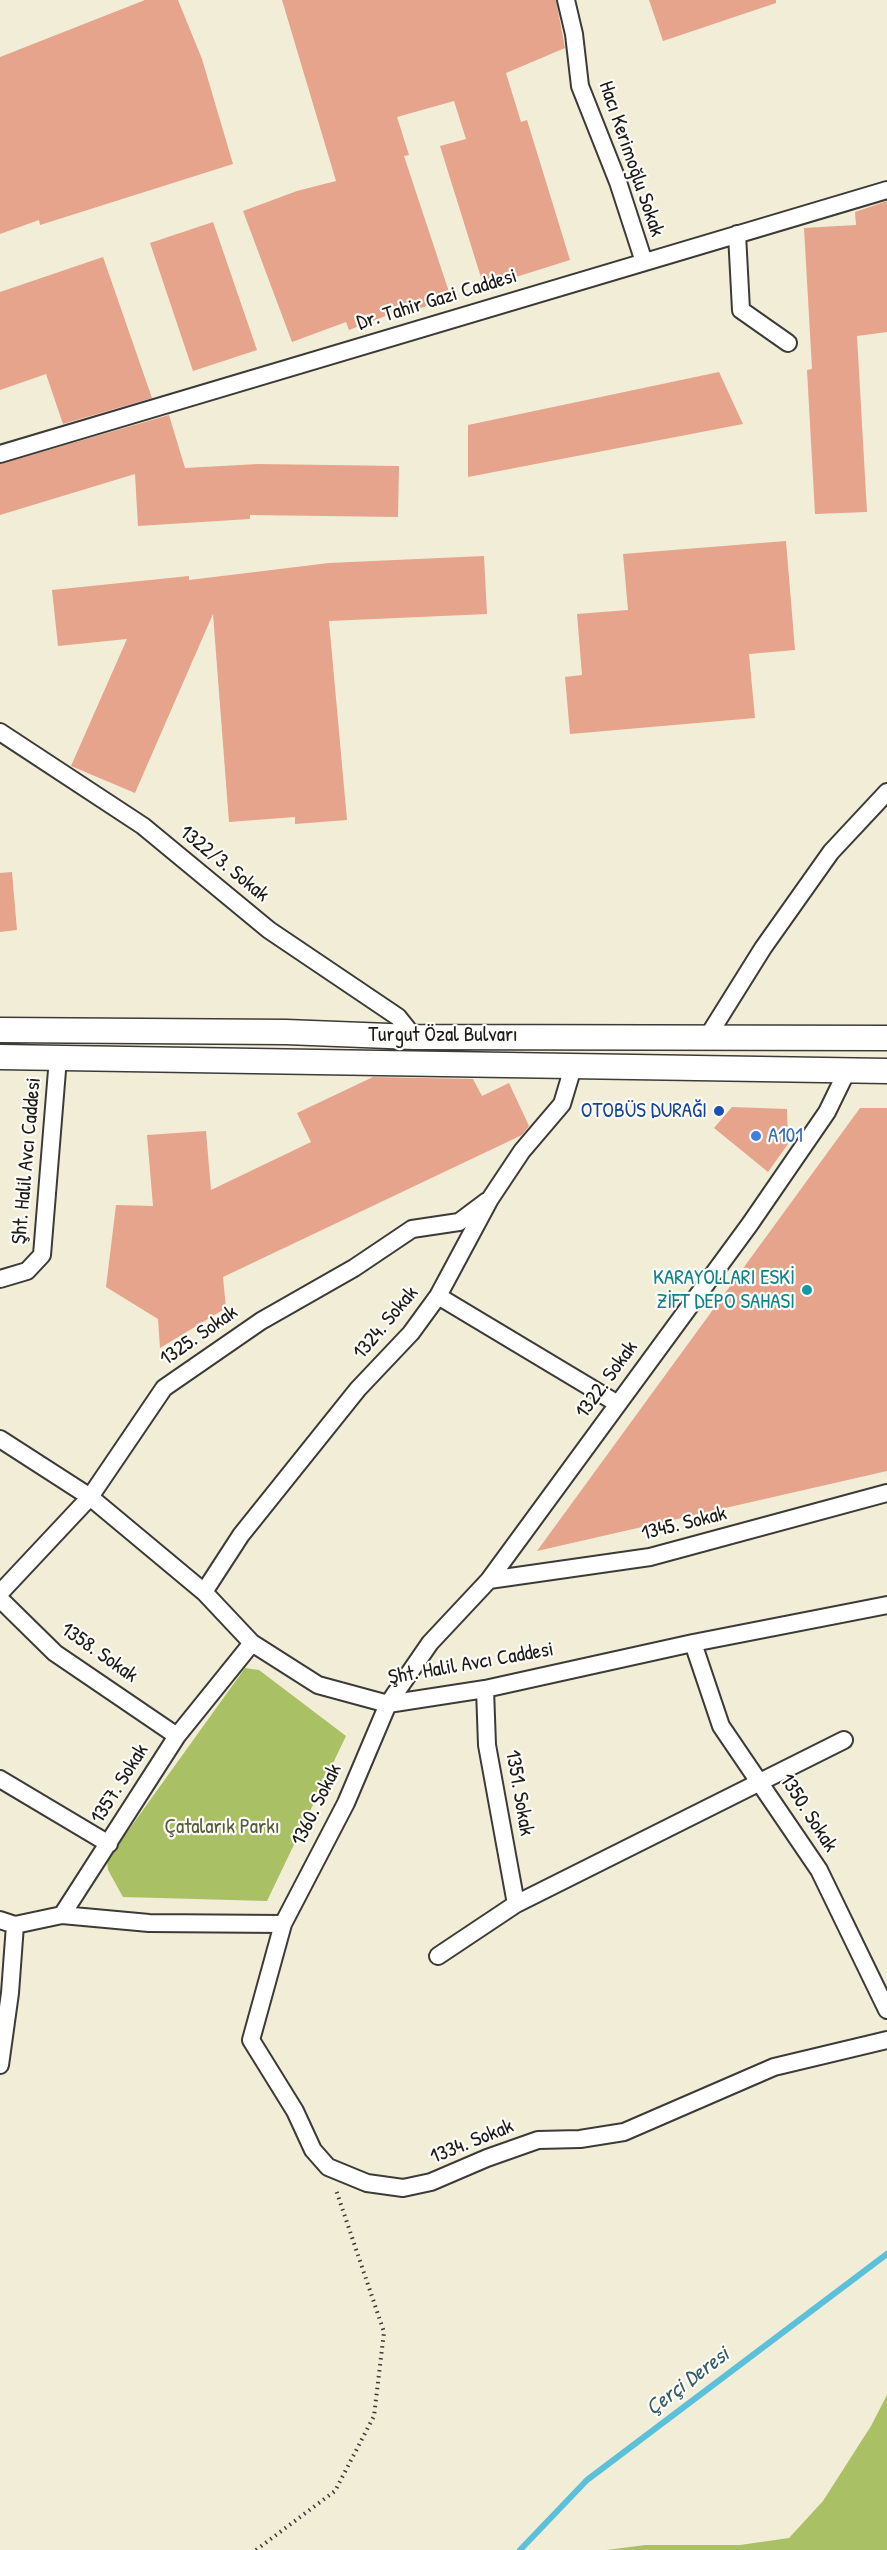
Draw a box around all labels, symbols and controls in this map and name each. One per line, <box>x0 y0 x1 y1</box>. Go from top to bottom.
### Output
street label: Hacı Kerimoğlu Sokak <box>593 78 669 240</box>
street label: Dr. Tahir Gazi Caddesi <box>354 264 520 336</box>
street label: 1322/3. Sokak <box>174 820 274 908</box>
street label: Turgut Özal Bulvarı <box>368 1022 518 1048</box>
street label: Şht. Halil Avcı Caddesi <box>7 1077 47 1245</box>
place label: OTOBÜS DURAĞI <box>581 1098 707 1124</box>
marker: OTOBÜS DURAĞI <box>712 1104 726 1118</box>
place label: A101 <box>768 1123 803 1149</box>
marker: A101 <box>749 1129 763 1143</box>
place label: KARAYOLLARI ESKİ ZİFT DEPO SAHASI <box>653 1265 795 1315</box>
street label: 1324. Sokak <box>348 1281 424 1365</box>
marker: KARAYOLLARI ESKİ ZİFT DEPO SAHASI <box>800 1283 814 1297</box>
street label: 1325. Sokak <box>155 1300 243 1372</box>
street label: 1322. Sokak <box>570 1336 644 1424</box>
street label: 1345. Sokak <box>639 1501 729 1547</box>
street label: 1358. Sokak <box>56 1617 142 1689</box>
street label: Şht. Halil Avcı Caddesi <box>386 1637 556 1691</box>
street label: 1357. Sokak <box>86 1739 154 1829</box>
street label: 1351. Sokak <box>499 1748 539 1838</box>
street label: 1360. Sokak <box>286 1760 348 1850</box>
street label: 1350. Sokak <box>773 1769 843 1857</box>
park label: Çatalarık Parkı <box>164 1814 280 1840</box>
street label: 1334. Sokak <box>427 2114 517 2170</box>
water label: Çerçi Deresi <box>641 2342 735 2422</box>

